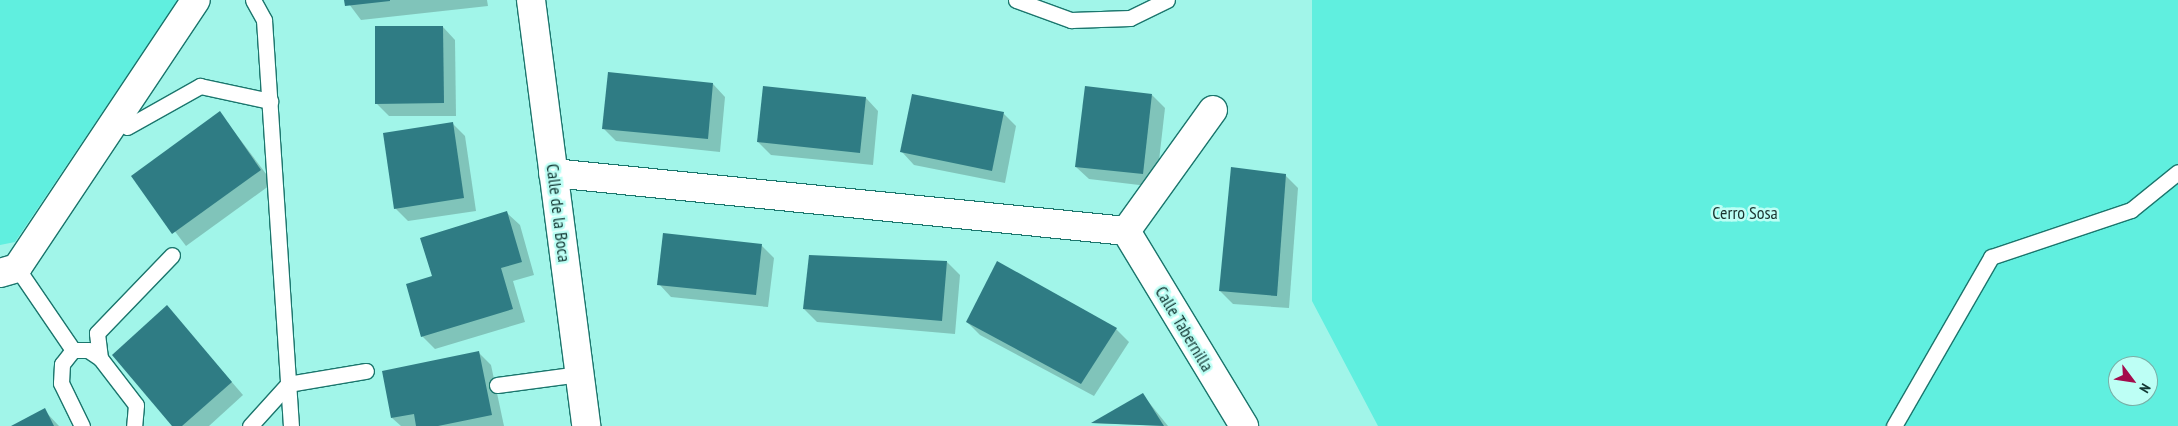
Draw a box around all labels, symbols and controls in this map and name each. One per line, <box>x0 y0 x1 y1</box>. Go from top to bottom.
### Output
street label: Calle de la Boca <box>541 163 575 263</box>
park label: Cerro Sosa <box>1712 202 1778 224</box>
street label: Calle Tabernilla <box>1150 282 1218 376</box>
north arrow <box>2108 356 2158 406</box>
text: N <box>2135 380 2155 396</box>

